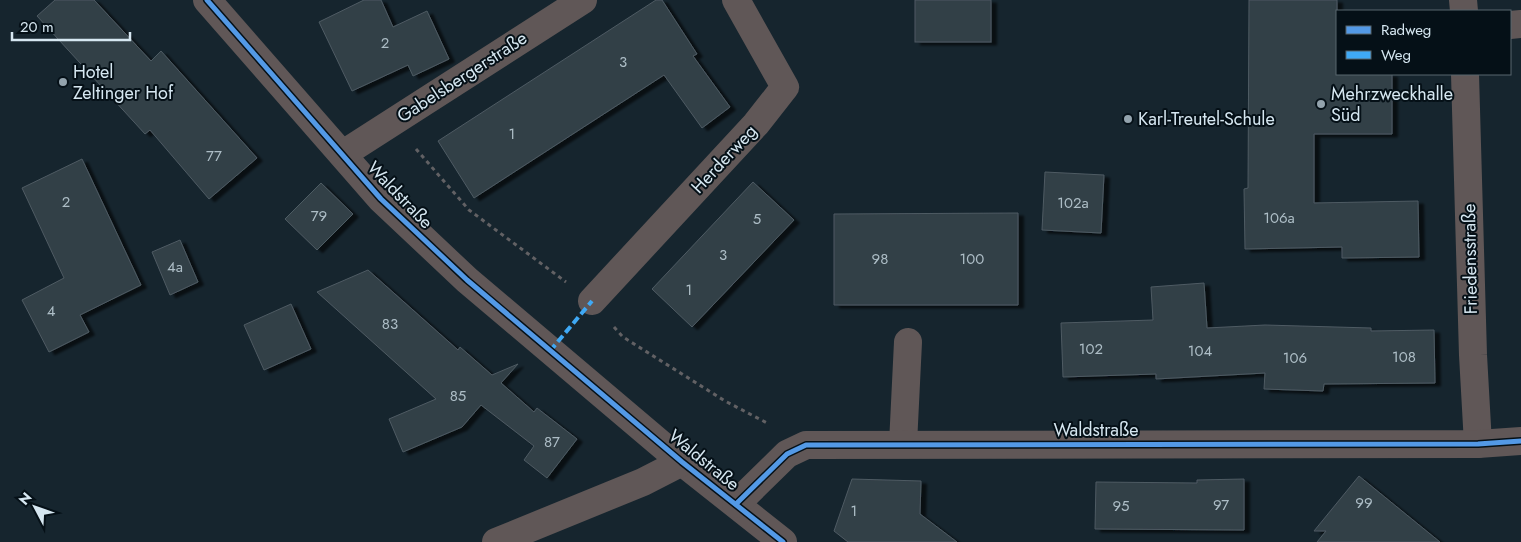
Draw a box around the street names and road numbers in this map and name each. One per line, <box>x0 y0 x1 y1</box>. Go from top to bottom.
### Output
street label: Gabelsbergerstraße <box>392 25 532 129</box>
street label: Herderweg <box>685 119 763 199</box>
street label: Waldstraße <box>361 155 439 235</box>
street label: Friedensstraße <box>1456 203 1484 315</box>
street label: Waldstraße <box>1054 417 1138 443</box>
street label: Waldstraße <box>663 423 745 497</box>

